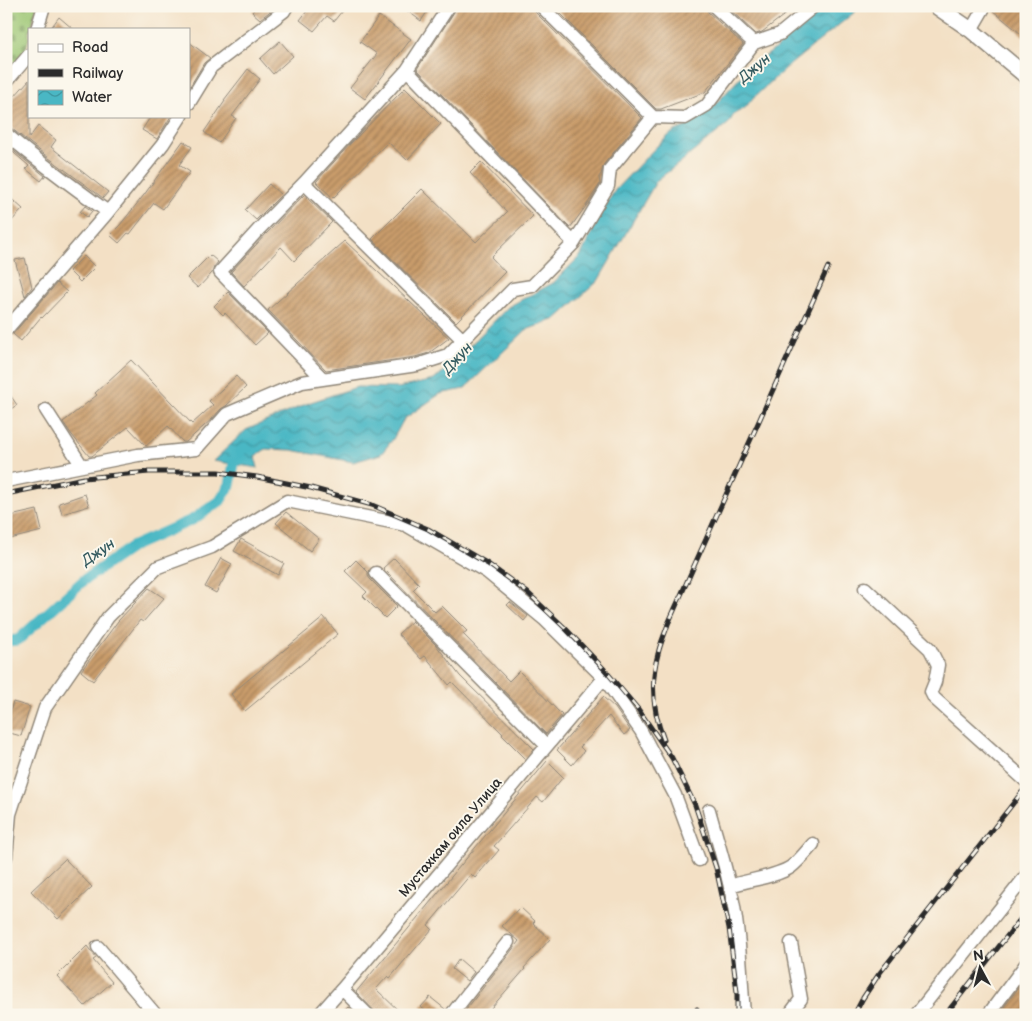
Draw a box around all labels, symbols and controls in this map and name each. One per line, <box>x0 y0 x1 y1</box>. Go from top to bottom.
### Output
legend <box>28 28 190 118</box>
text: Road <box>72 38 108 57</box>
water label: Джун <box>733 49 775 88</box>
text: Railway <box>72 64 123 83</box>
text: Water <box>72 88 112 107</box>
water label: Джун <box>437 338 477 379</box>
water label: Джун <box>77 534 119 571</box>
street label: Мустахкам оила Улица <box>395 774 506 901</box>
north arrow <box>954 944 1004 994</box>
text: N <box>972 947 985 965</box>

